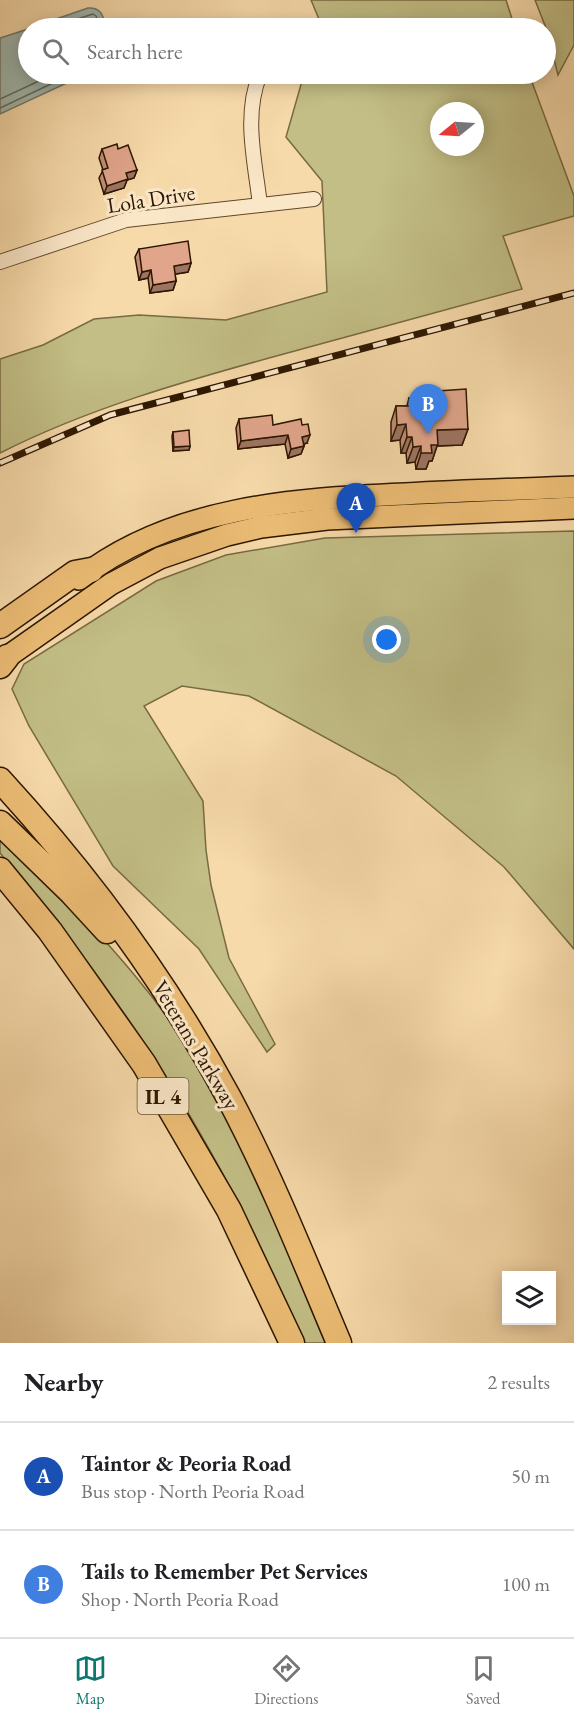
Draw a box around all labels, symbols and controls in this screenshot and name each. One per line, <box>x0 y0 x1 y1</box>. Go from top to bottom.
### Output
search box <box>18 18 556 84</box>
icon: search <box>39 35 72 68</box>
text: Search here <box>87 37 182 66</box>
north arrow <box>430 102 484 156</box>
street label: Lola Drive <box>105 178 198 220</box>
pin: B <box>408 384 448 434</box>
pin: A <box>336 484 376 533</box>
your location <box>372 625 401 654</box>
street label: Veterans Parkway <box>146 975 246 1115</box>
road number: IL 4 <box>138 1078 188 1114</box>
map controls <box>502 1271 556 1325</box>
button: layers <box>502 1271 556 1325</box>
text: Nearby <box>24 1365 104 1399</box>
text: 2 results <box>487 1369 550 1395</box>
text: Taintor & Peoria Road <box>81 1449 292 1478</box>
text: A <box>36 1463 51 1489</box>
text: 50 m <box>511 1463 550 1489</box>
text: Bus stop · North Peoria Road <box>81 1478 305 1504</box>
text: Tails to Remember Pet Services <box>81 1557 368 1586</box>
text: B <box>37 1571 50 1597</box>
text: 100 m <box>502 1571 550 1597</box>
text: Shop · North Peoria Road <box>81 1586 279 1612</box>
tab: Map <box>74 1652 107 1709</box>
tab: Directions <box>254 1652 319 1709</box>
tab: Saved <box>466 1652 500 1709</box>

